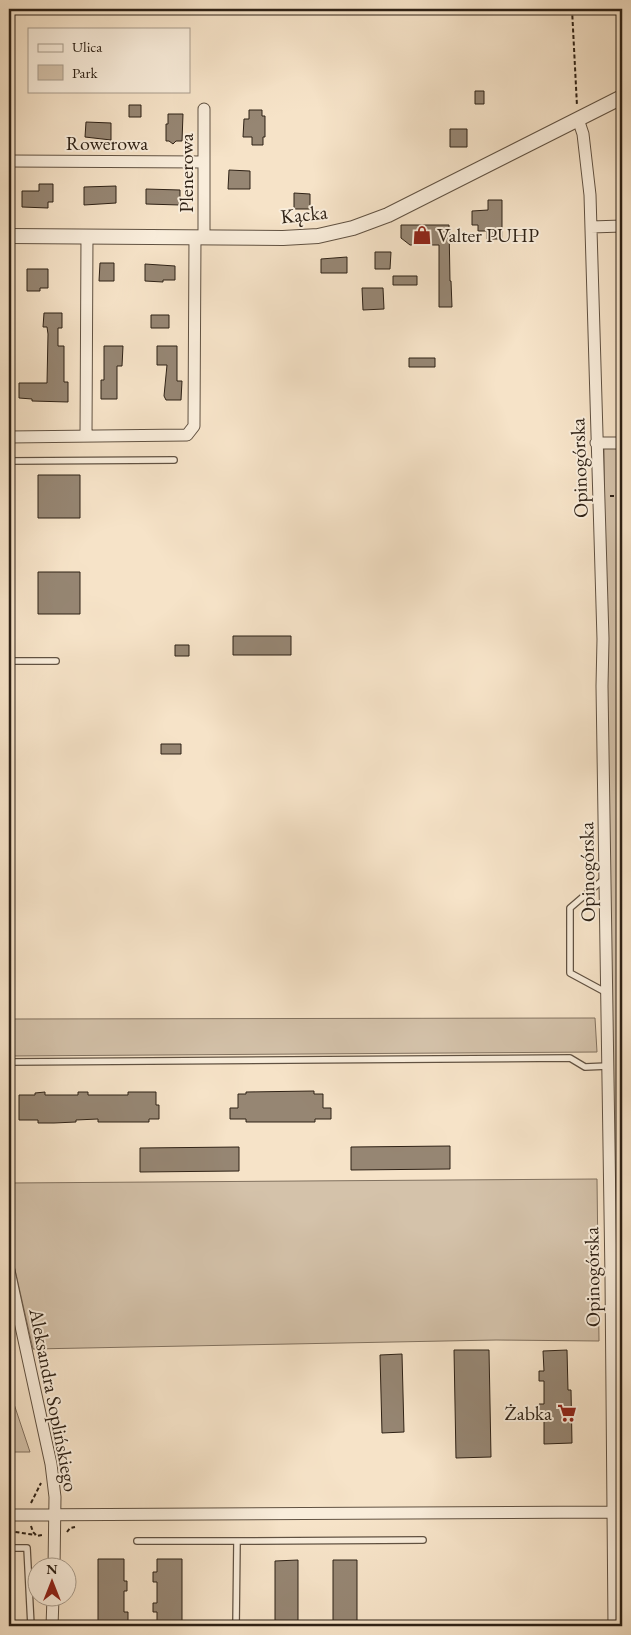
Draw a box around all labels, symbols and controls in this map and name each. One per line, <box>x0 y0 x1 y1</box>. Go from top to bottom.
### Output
legend <box>28 28 190 92</box>
text: Ulica <box>72 37 102 56</box>
text: Park <box>72 63 99 82</box>
street label: Rowerowa <box>66 130 148 156</box>
street label: Plenerowa <box>173 133 199 213</box>
street label: Kącka <box>279 199 329 229</box>
place label: Valter PUHP <box>437 222 539 248</box>
shop icon: Valter PUHP <box>411 224 433 246</box>
street label: Opinogórska <box>564 418 594 518</box>
street label: Opinogórska <box>573 822 601 922</box>
street label: Opinogórska <box>578 1227 606 1327</box>
street label: Aleksandra Soplińskiego <box>23 1305 85 1494</box>
place label: Żabka <box>505 1400 552 1426</box>
supermarket icon: Żabka <box>556 1402 578 1424</box>
north arrow <box>28 1558 78 1608</box>
text: N <box>46 1560 58 1578</box>

